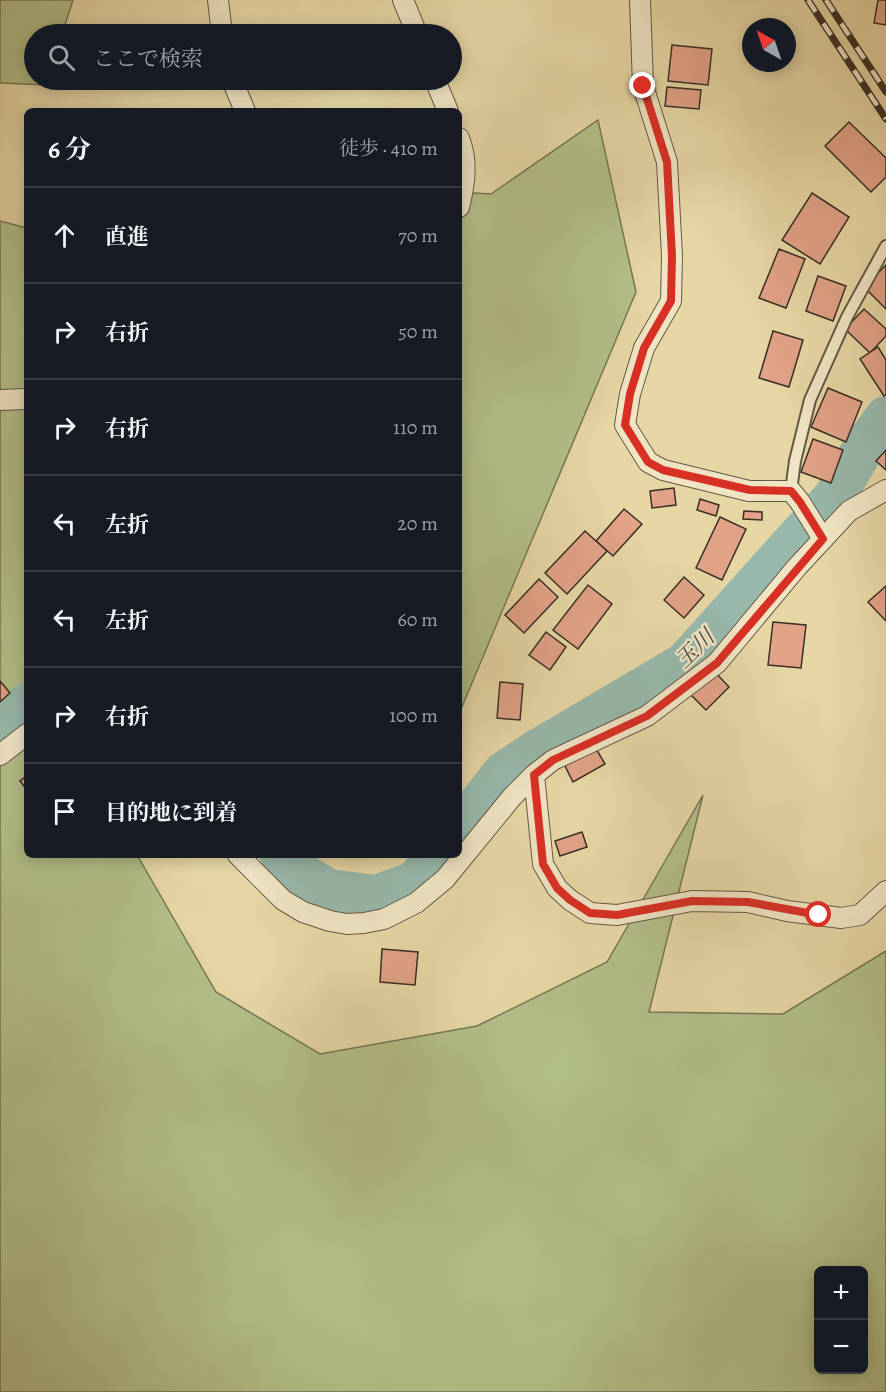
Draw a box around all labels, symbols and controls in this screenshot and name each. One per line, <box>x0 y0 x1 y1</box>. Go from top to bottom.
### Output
north arrow <box>742 18 796 72</box>
search box <box>24 24 462 90</box>
icon: search <box>45 41 78 74</box>
text: ここで検索 <box>93 44 203 74</box>
route end <box>629 72 655 98</box>
text: 6 分 <box>48 132 91 167</box>
text: 徒歩 · 410 m <box>339 135 438 162</box>
icon: ahead <box>48 219 81 252</box>
text: 直進 <box>105 222 149 252</box>
text: 70 m <box>398 222 438 249</box>
icon: right <box>48 315 81 348</box>
text: 右折 <box>105 318 149 348</box>
text: 50 m <box>398 318 438 345</box>
icon: right <box>48 411 81 444</box>
text: 右折 <box>105 414 149 444</box>
text: 110 m <box>393 414 438 441</box>
icon: left <box>48 507 81 540</box>
text: 左折 <box>105 510 149 540</box>
text: 20 m <box>397 510 438 537</box>
icon: left <box>48 603 81 636</box>
text: 左折 <box>105 606 149 636</box>
text: 60 m <box>398 606 438 633</box>
water label: 玉川 <box>669 622 723 675</box>
icon: right <box>48 699 81 732</box>
text: 右折 <box>105 702 149 732</box>
text: 100 m <box>389 702 438 729</box>
icon: arrive <box>48 795 81 828</box>
text: 目的地に到着 <box>105 798 237 828</box>
route start <box>805 901 831 927</box>
map controls <box>814 1266 868 1374</box>
button: + <box>814 1266 868 1320</box>
button: − <box>814 1320 868 1374</box>

